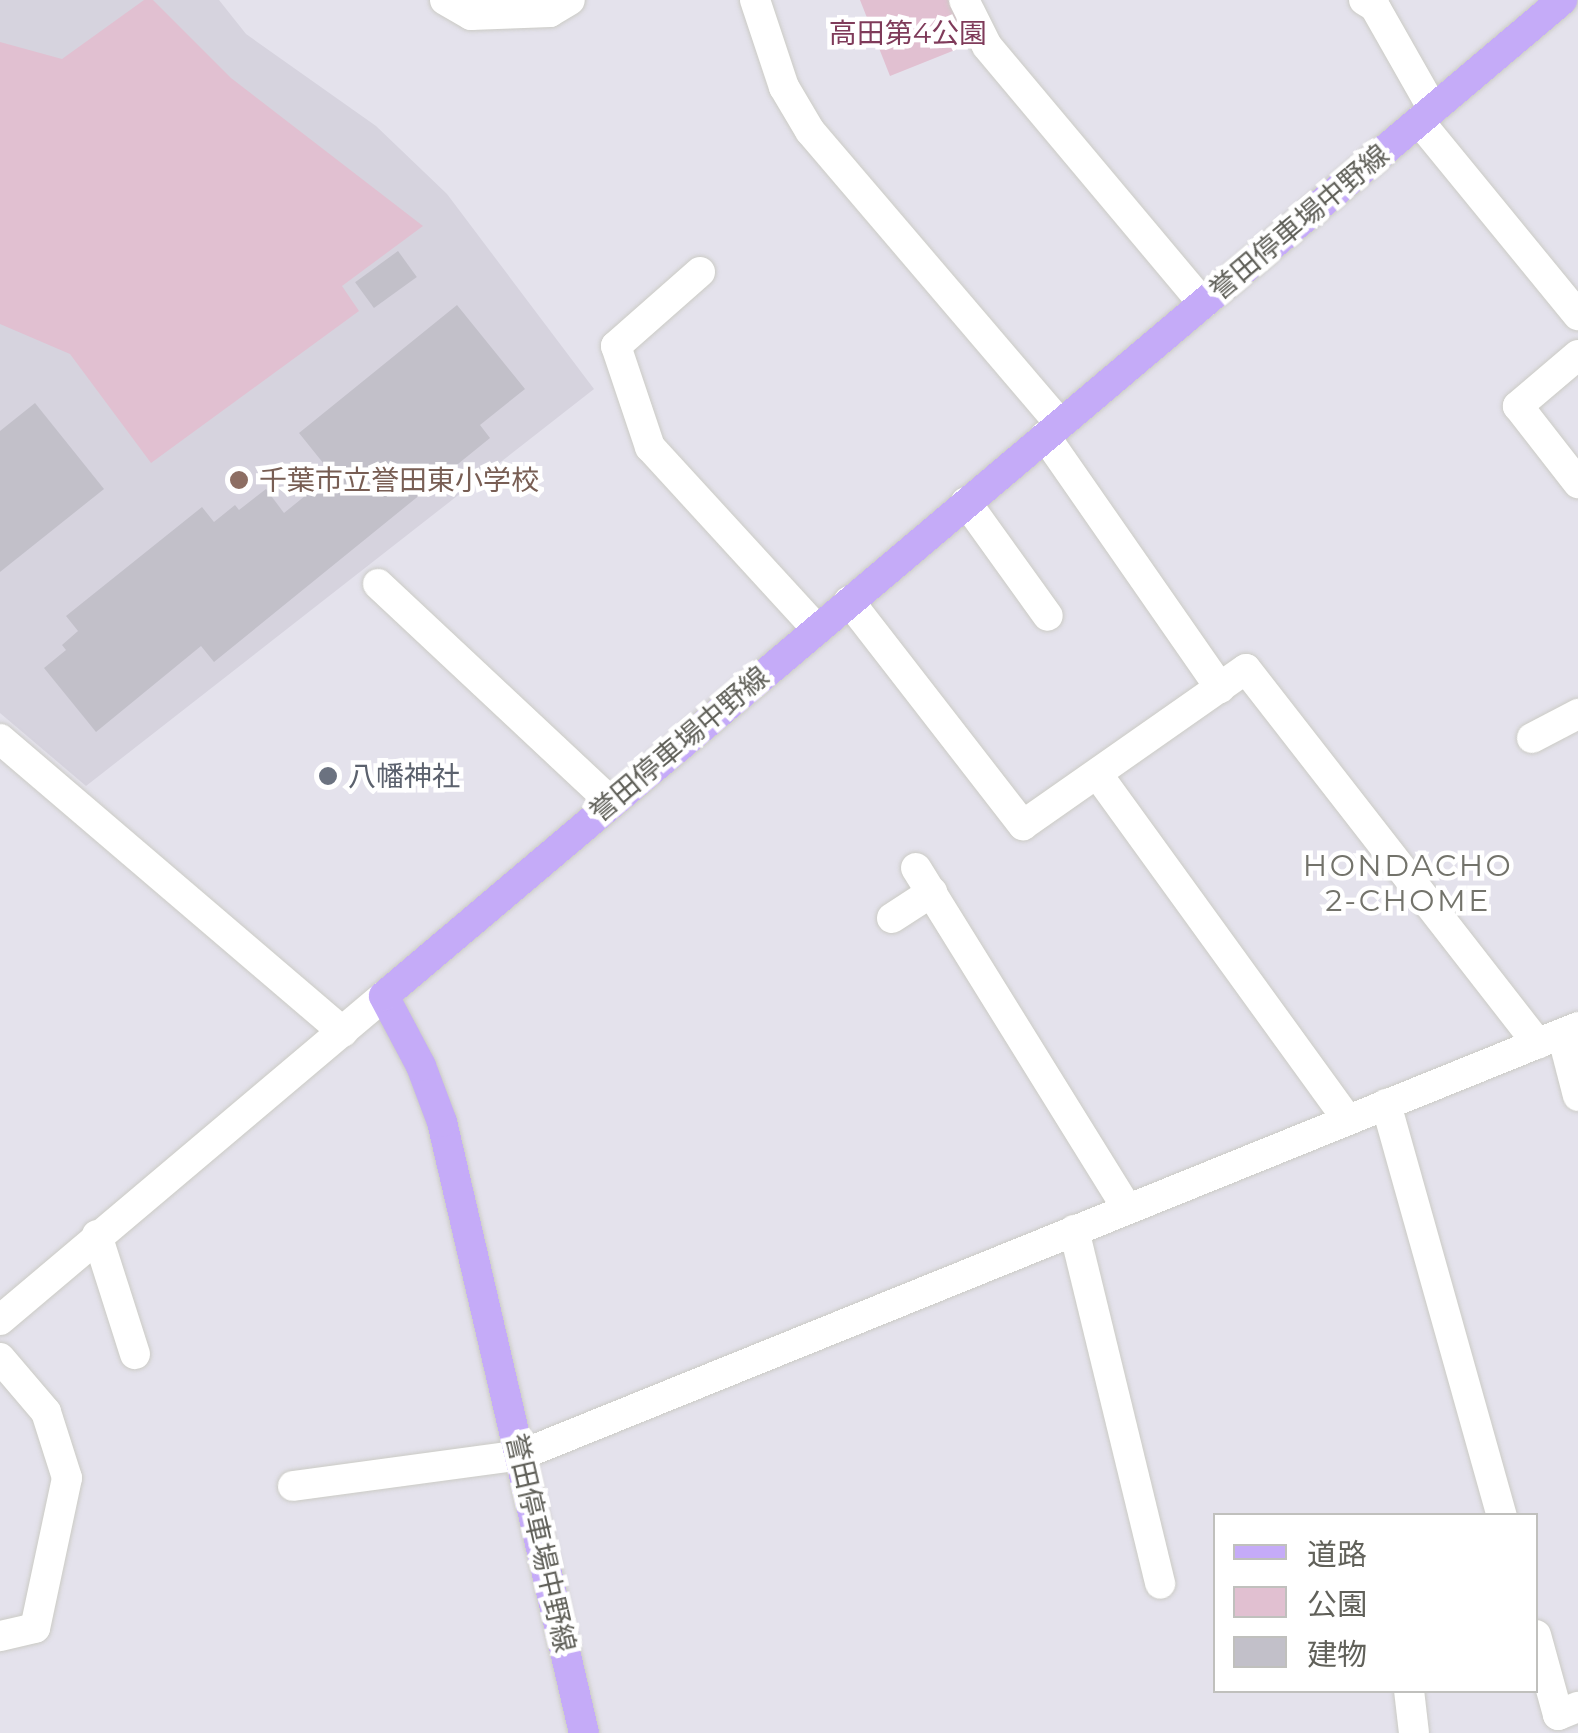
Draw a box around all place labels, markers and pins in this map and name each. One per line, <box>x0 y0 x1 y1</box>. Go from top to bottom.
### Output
place label: 千葉市立誉田東小学校 <box>259 463 539 497</box>
marker: 千葉市立誉田東小学校 <box>228 469 250 491</box>
place label: 八幡神社 <box>348 759 460 793</box>
marker: 八幡神社 <box>317 765 339 787</box>

